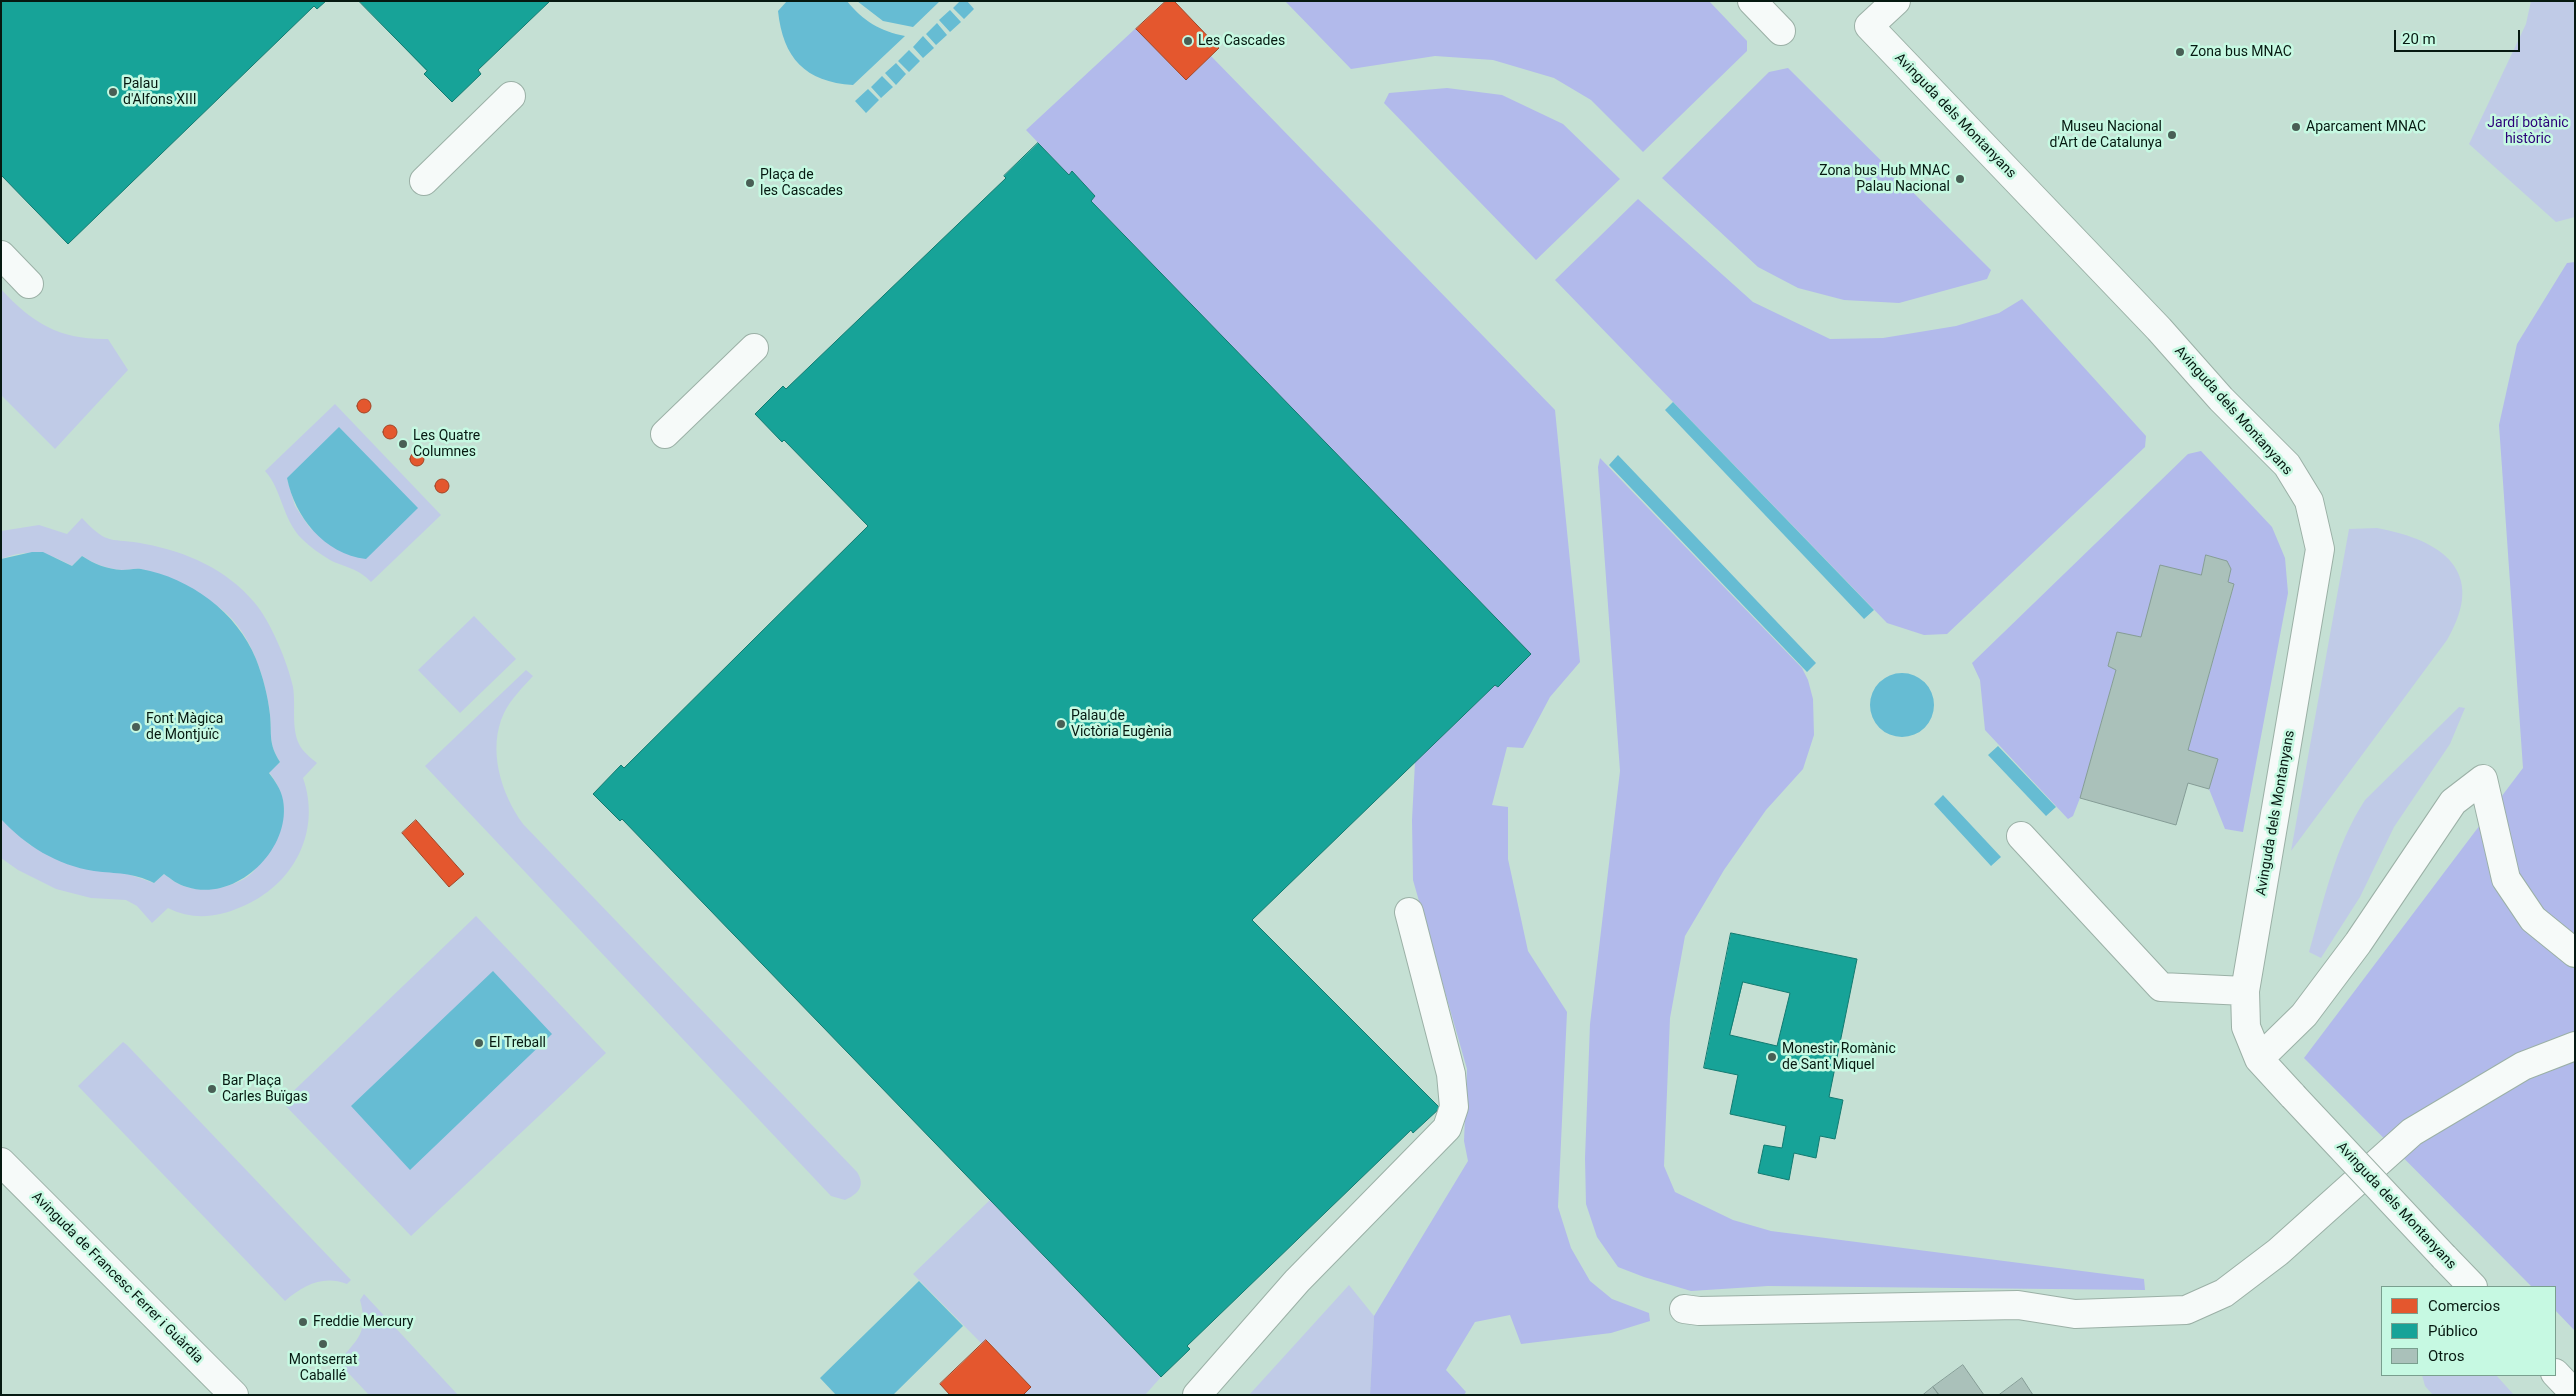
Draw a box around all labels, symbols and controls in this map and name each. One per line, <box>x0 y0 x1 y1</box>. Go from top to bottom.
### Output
scale bar <box>2396 20 2522 52</box>
text: 20 m <box>2402 30 2436 48</box>
place label: Les Cascades <box>1198 33 1285 49</box>
marker: Les Cascades <box>1182 35 1194 47</box>
place label: Zona bus MNAC <box>2190 44 2292 60</box>
marker: Zona bus MNAC <box>2174 46 2186 58</box>
street label: Avinguda dels Montanyans <box>1891 50 2019 182</box>
place label: Palau d'Alfons XIII <box>123 76 197 108</box>
marker: Palau d'Alfons XIII <box>107 86 119 98</box>
park label: Jardí botànic històric <box>2487 115 2569 148</box>
place label: Museu Nacional d'Art de Catalunya <box>2050 119 2162 152</box>
place label: Aparcament MNAC <box>2306 119 2426 135</box>
marker: Aparcament MNAC <box>2290 121 2302 133</box>
marker: Museu Nacional d'Art de Catalunya <box>2166 129 2178 141</box>
place label: Zona bus Hub MNAC Palau Nacional <box>1819 163 1950 196</box>
place label: Plaça de les Cascades <box>760 167 843 200</box>
marker: Zona bus Hub MNAC Palau Nacional <box>1954 173 1966 185</box>
marker: Plaça de les Cascades <box>744 177 756 189</box>
street label: Avinguda dels Montanyans <box>2171 343 2295 479</box>
place label: Les Quatre Columnes <box>413 428 480 461</box>
marker: Les Quatre Columnes <box>397 438 409 450</box>
place label: Palau de Victòria Eugènia <box>1071 708 1172 740</box>
place label: Font Màgica de Montjuïc <box>146 711 223 744</box>
marker: Palau de Victòria Eugènia <box>1055 718 1067 730</box>
marker: Font Màgica de Montjuïc <box>130 721 142 733</box>
street label: Avinguda dels Montanyans <box>2253 729 2299 897</box>
place label: El Treball <box>489 1035 546 1051</box>
marker: El Treball <box>473 1037 485 1049</box>
place label: Monestir Romànic de Sant Miquel <box>1782 1041 1896 1074</box>
marker: Monestir Romànic de Sant Miquel <box>1766 1051 1778 1063</box>
place label: Bar Plaça Carles Buïgas <box>222 1073 308 1106</box>
marker: Bar Plaça Carles Buïgas <box>206 1083 218 1095</box>
street label: Avinguda dels Montanyans <box>2333 1139 2459 1273</box>
street label: Avinguda de Francesc Ferrer i Guàrdia <box>28 1189 206 1367</box>
legend <box>2381 1286 2556 1376</box>
text: Comercios <box>2428 1297 2500 1315</box>
place label: Freddie Mercury <box>313 1314 413 1330</box>
marker: Freddie Mercury <box>297 1316 309 1328</box>
text: Público <box>2428 1322 2478 1340</box>
marker: Montserrat Caballé <box>317 1338 329 1350</box>
text: Otros <box>2428 1347 2464 1365</box>
place label: Montserrat Caballé <box>289 1352 357 1384</box>

